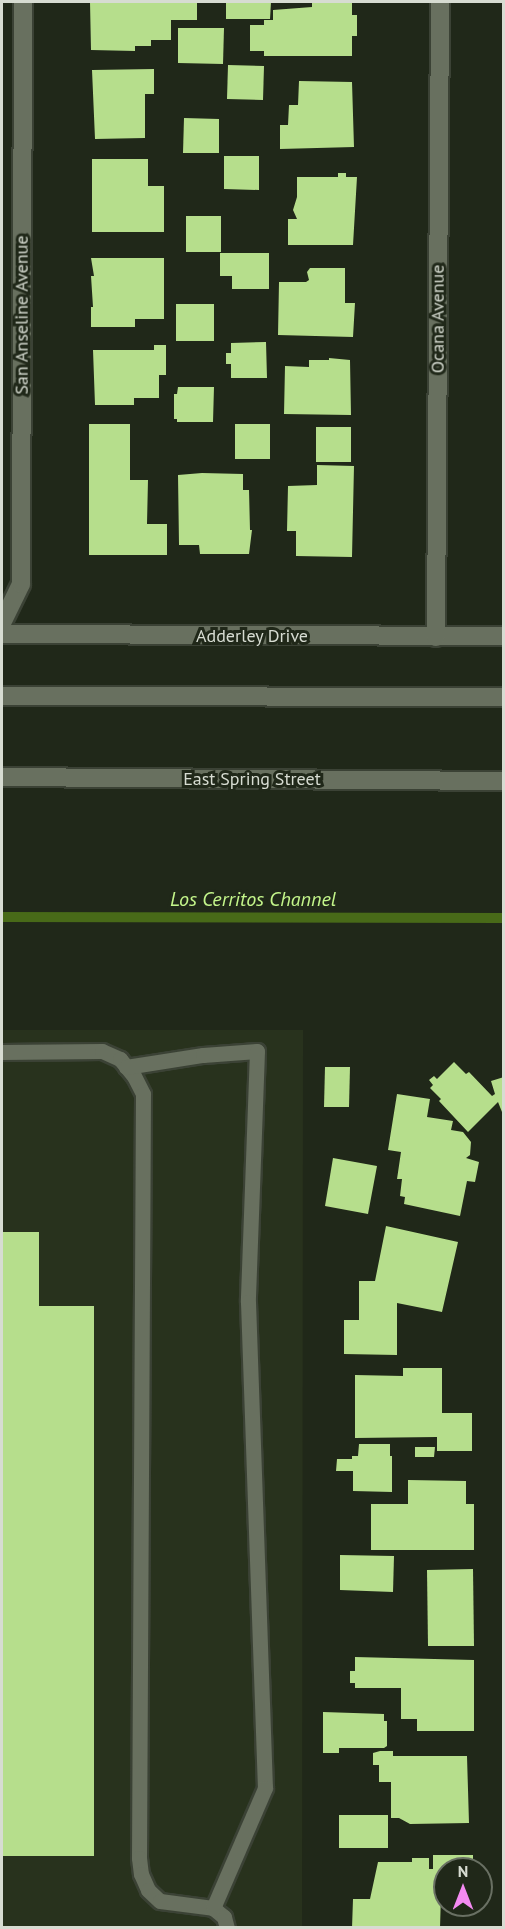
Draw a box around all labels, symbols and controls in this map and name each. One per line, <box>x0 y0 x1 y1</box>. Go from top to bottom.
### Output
street label: San Anseline Avenue <box>11 235 33 395</box>
street label: Ocana Avenue <box>427 264 449 374</box>
street label: Adderley Drive <box>196 625 308 647</box>
street label: East Spring Street <box>183 768 321 790</box>
water label: Los Cerritos Channel <box>170 887 336 911</box>
north arrow <box>433 1857 493 1917</box>
text: N <box>458 1861 468 1881</box>

